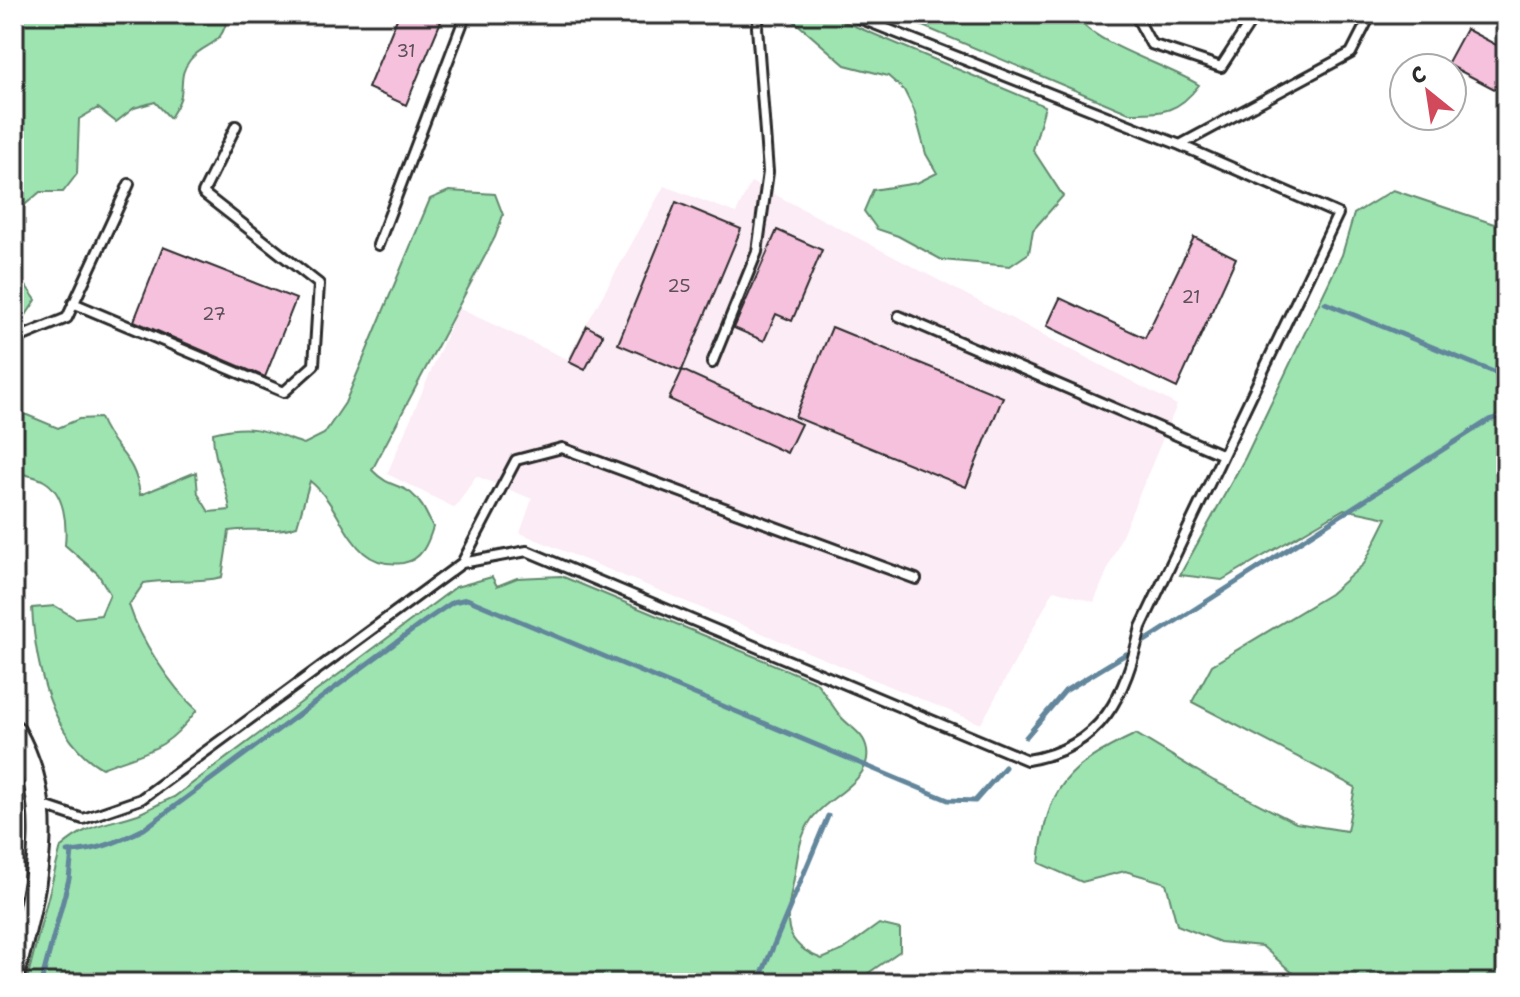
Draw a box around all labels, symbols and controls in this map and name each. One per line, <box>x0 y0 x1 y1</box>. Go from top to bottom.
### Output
house number: 31 <box>396 39 416 63</box>
north arrow <box>1388 52 1468 132</box>
text: С <box>1405 59 1431 91</box>
house number: 25 <box>667 274 691 298</box>
house number: 21 <box>1181 285 1201 309</box>
house number: 27 <box>202 302 226 326</box>

